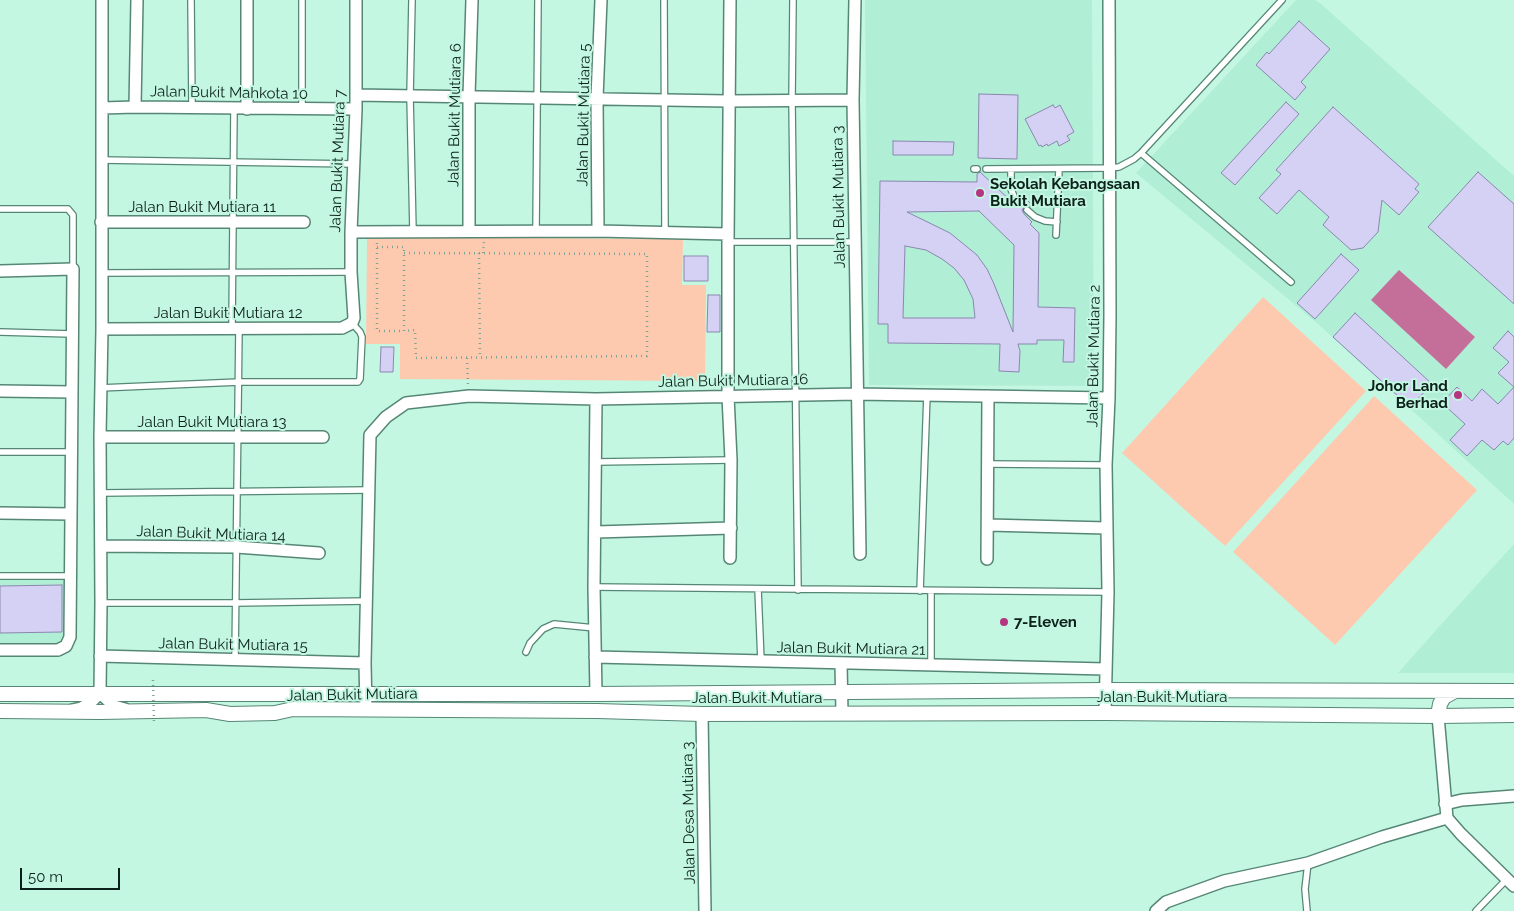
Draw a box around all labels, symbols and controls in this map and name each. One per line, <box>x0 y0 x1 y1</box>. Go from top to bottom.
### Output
street label: Jalan Bukit Mutiara 6 <box>445 43 465 187</box>
street label: Jalan Bukit Mutiara 5 <box>574 43 594 187</box>
street label: Jalan Bukit Mahkota 10 <box>150 83 308 103</box>
street label: Jalan Bukit Mutiara 7 <box>327 89 349 233</box>
street label: Jalan Bukit Mutiara 3 <box>829 125 849 269</box>
place label: Sekolah Kebangsaan Bukit Mutiara <box>990 175 1140 210</box>
marker: Sekolah Kebangsaan Bukit Mutiara <box>974 187 986 199</box>
street label: Jalan Bukit Mutiara 11 <box>128 198 276 216</box>
street label: Jalan Bukit Mutiara 2 <box>1084 285 1104 427</box>
street label: Jalan Bukit Mutiara 12 <box>153 304 303 322</box>
street label: Jalan Bukit Mutiara 16 <box>658 371 808 391</box>
place label: Johor Land Berhad <box>1368 377 1448 412</box>
marker: Johor Land Berhad <box>1452 389 1464 401</box>
street label: Jalan Bukit Mutiara 13 <box>137 413 287 431</box>
street label: Jalan Bukit Mutiara 14 <box>136 522 286 546</box>
place label: 7-Eleven <box>1014 613 1077 631</box>
marker: 7-Eleven <box>998 616 1010 628</box>
street label: Jalan Bukit Mutiara 15 <box>158 635 308 655</box>
street label: Jalan Bukit Mutiara 21 <box>776 639 926 659</box>
street label: Jalan Bukit Mutiara <box>286 685 418 705</box>
street label: Jalan Bukit Mutiara <box>1096 688 1228 706</box>
street label: Jalan Bukit Mutiara <box>691 689 823 707</box>
street label: Jalan Desa Mutiara 3 <box>679 742 699 884</box>
scale bar <box>22 858 122 890</box>
text: 50 m <box>28 868 63 886</box>

